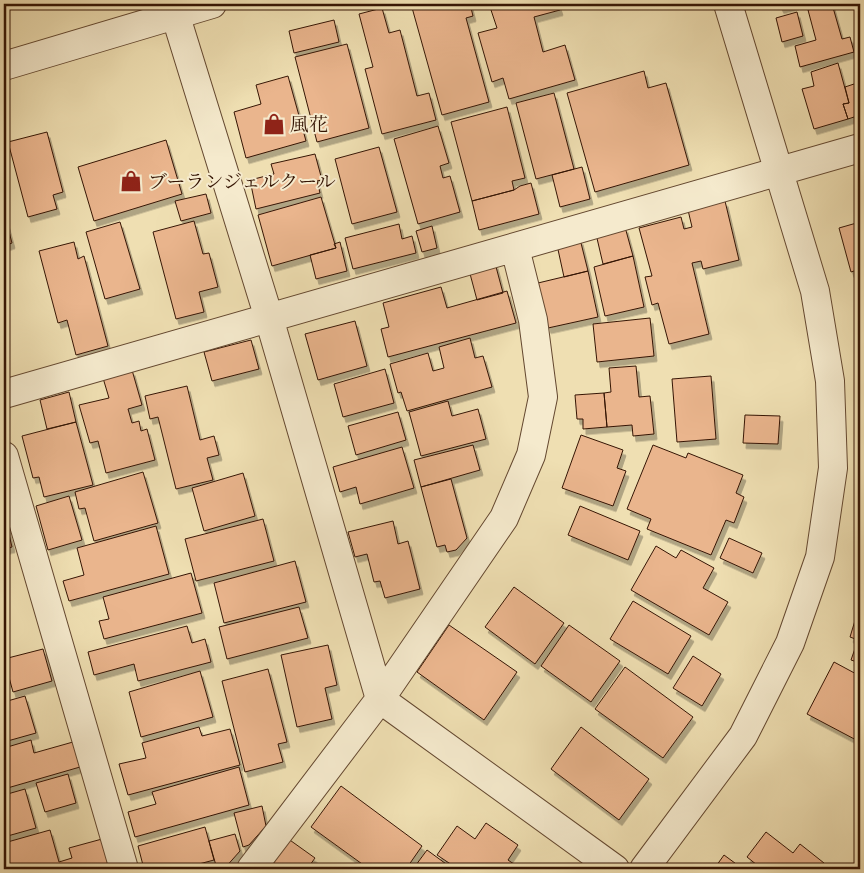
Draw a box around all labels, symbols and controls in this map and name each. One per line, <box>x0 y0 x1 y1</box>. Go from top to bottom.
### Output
shop icon: 風花 <box>261 111 287 137</box>
place label: 風花 <box>290 113 328 140</box>
shop icon: ブーランジェルクール <box>118 168 144 194</box>
place label: ブーランジェルクール <box>148 170 336 197</box>

